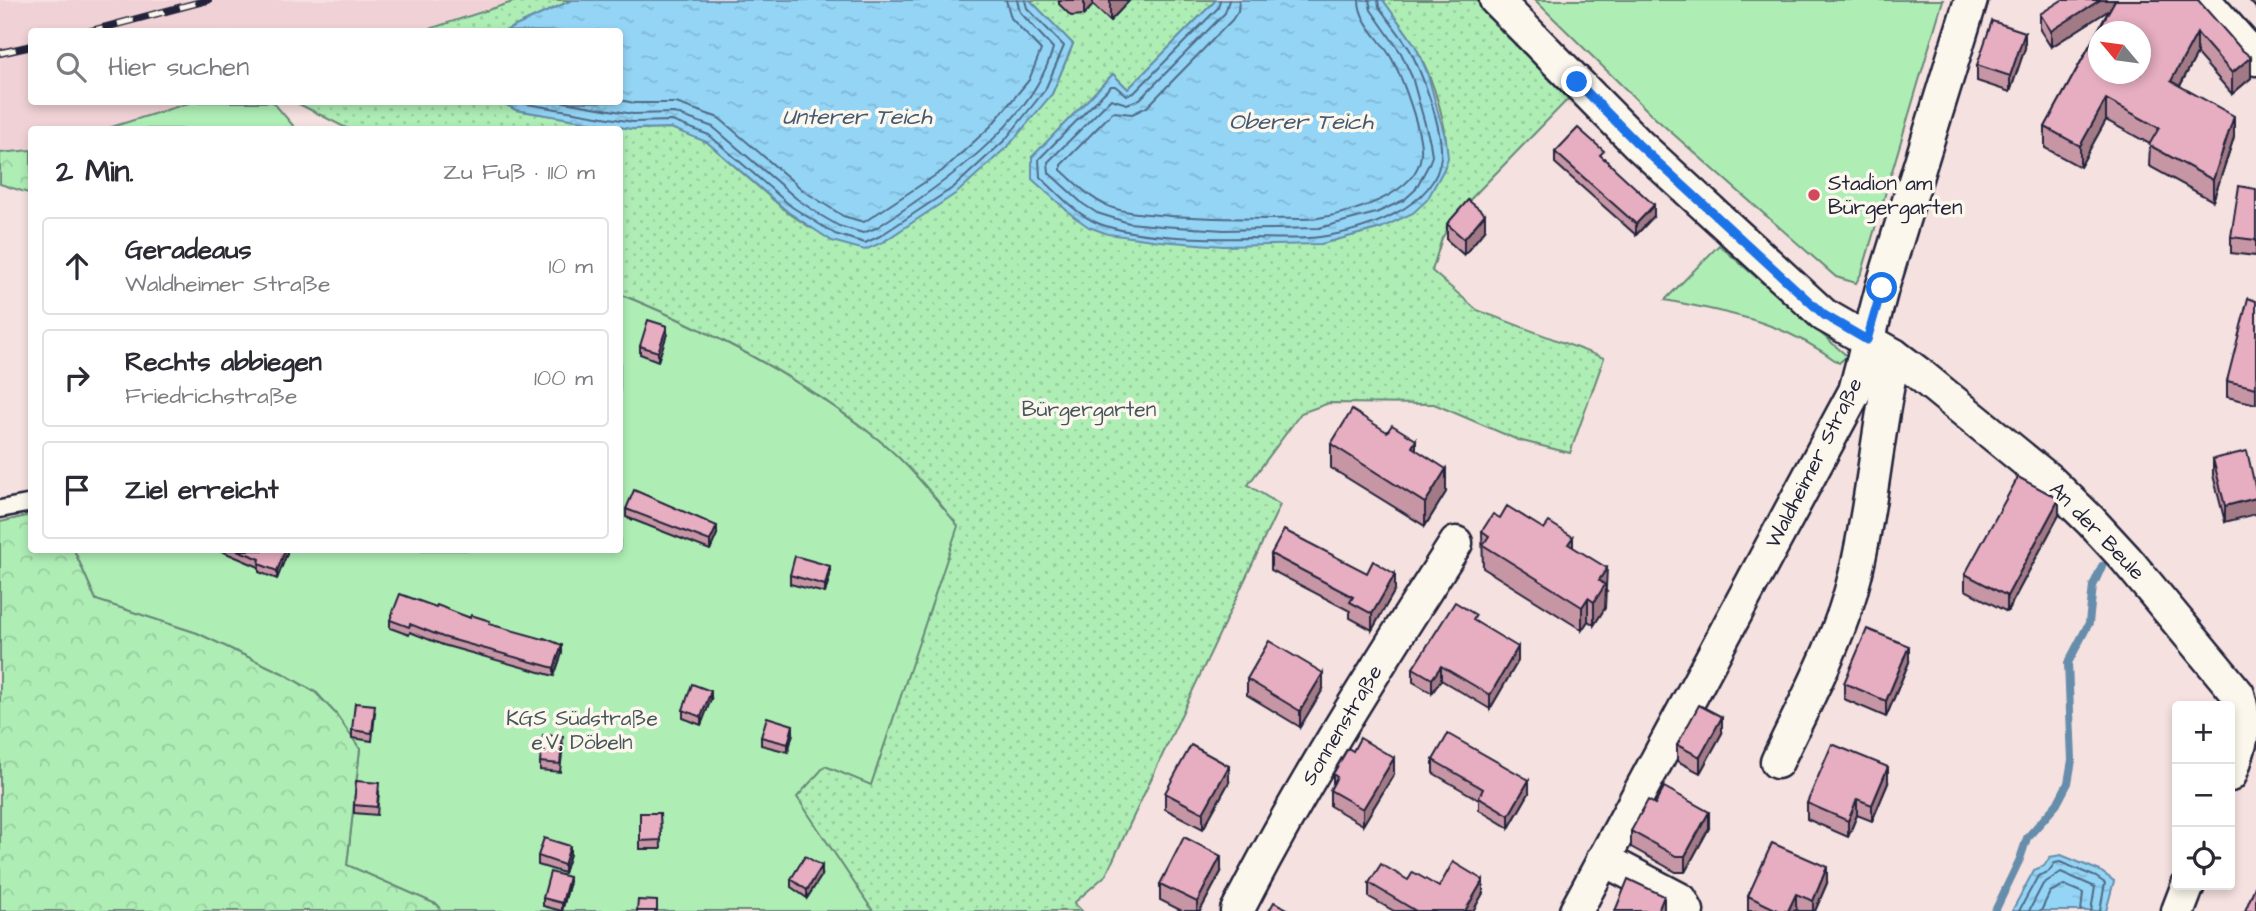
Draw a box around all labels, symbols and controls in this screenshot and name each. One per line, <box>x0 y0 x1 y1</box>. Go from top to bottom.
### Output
north arrow <box>2088 21 2151 84</box>
search box <box>28 28 623 105</box>
icon: search <box>52 48 90 86</box>
text: Hier suchen <box>108 49 249 85</box>
route end <box>1561 66 1592 97</box>
water label: Unterer Teich <box>782 101 933 133</box>
water label: Oberer Teich <box>1229 106 1375 138</box>
text: 2 Min. <box>56 151 134 193</box>
text: Zu Fuß · 110 m <box>443 156 595 188</box>
place label: Stadion am Bürgergarten <box>1828 169 1962 224</box>
marker: Stadion am Bürgergarten <box>1806 187 1822 203</box>
text: Geradeaus <box>125 232 252 268</box>
icon: ahead <box>58 247 96 285</box>
text: 10 m <box>548 250 593 282</box>
text: Waldheimer Straße <box>125 268 331 300</box>
route start <box>1866 272 1897 303</box>
text: Rechts abbiegen <box>125 344 322 380</box>
icon: right <box>58 359 96 397</box>
text: 100 m <box>534 362 593 394</box>
street label: Waldheimer Straße <box>1758 373 1870 553</box>
text: Friedrichstraße <box>125 380 297 412</box>
park label: Bürgergarten <box>1022 395 1156 426</box>
icon: arrive <box>58 471 96 509</box>
text: Ziel erreicht <box>125 472 279 508</box>
street label: An der Beule <box>2043 476 2151 586</box>
street label: Sonnenstraße <box>1295 659 1389 791</box>
map controls <box>2172 701 2235 890</box>
button: + <box>2172 701 2235 764</box>
park label: KGS Südstraße e.V. Döbeln <box>506 704 658 757</box>
button: − <box>2172 764 2235 827</box>
button: locate <box>2172 827 2235 890</box>

